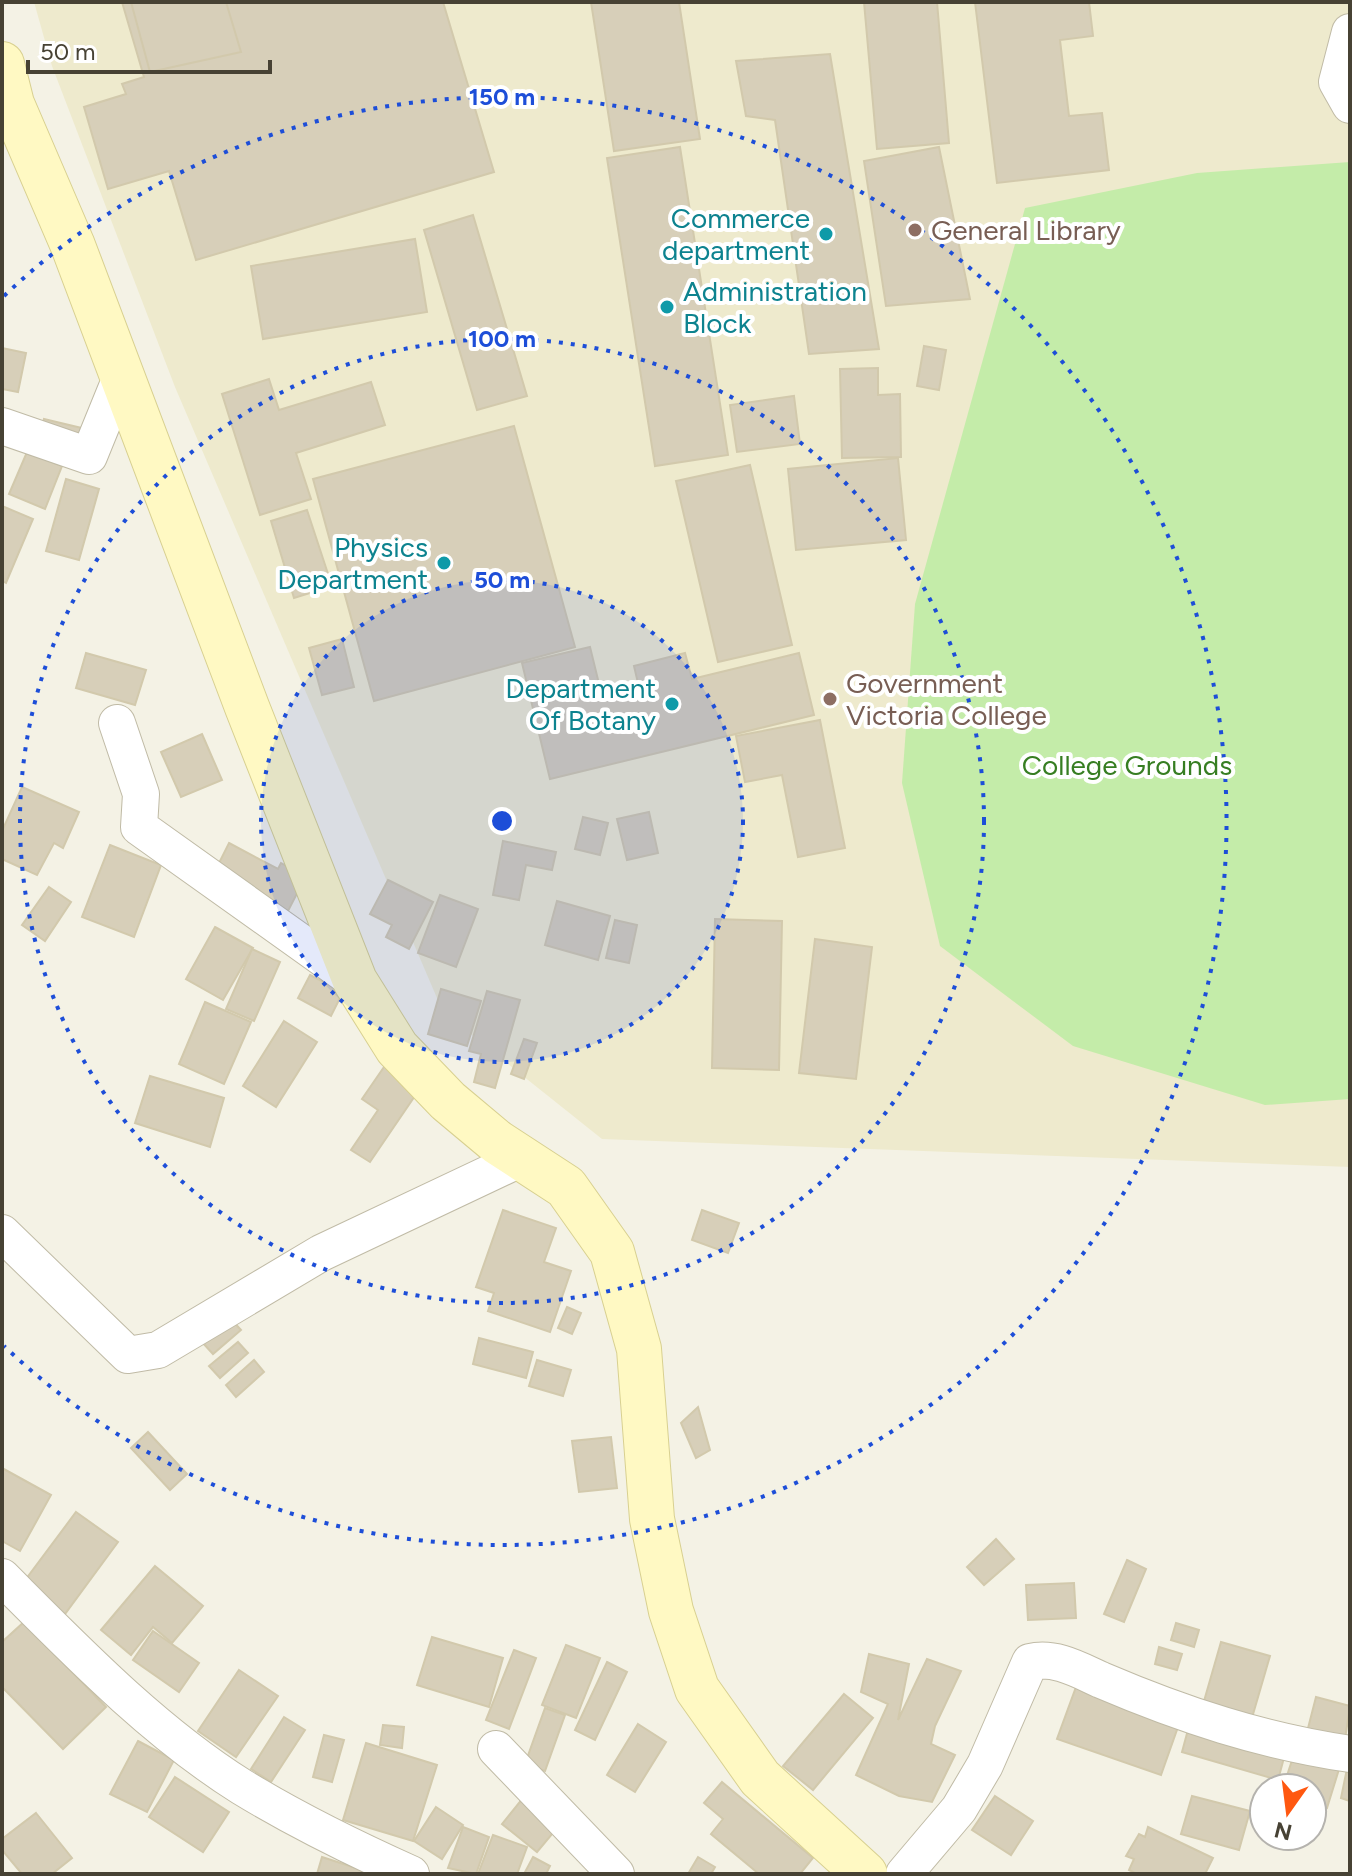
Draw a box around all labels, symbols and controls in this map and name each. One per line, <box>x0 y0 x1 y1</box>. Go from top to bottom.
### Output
scale bar <box>28 24 270 74</box>
text: 50 m <box>40 37 96 66</box>
text: 150 m <box>469 82 535 111</box>
place label: Commerce department <box>662 201 810 267</box>
place label: General Library <box>931 213 1121 247</box>
marker: General Library <box>906 221 924 239</box>
marker: Commerce department <box>817 225 835 243</box>
place label: Administration Block <box>683 274 867 340</box>
marker: Administration Block <box>658 298 676 316</box>
text: 100 m <box>468 324 536 353</box>
place label: Physics Department <box>277 530 428 596</box>
marker: Physics Department <box>435 554 453 572</box>
text: 50 m <box>474 565 530 594</box>
place label: Government Victoria College <box>846 666 1047 732</box>
place label: Department Of Botany <box>505 671 656 737</box>
marker: Government Victoria College <box>821 690 839 708</box>
marker: Department Of Botany <box>663 695 681 713</box>
park label: College Grounds <box>1022 748 1232 782</box>
centre of rings <box>488 807 516 835</box>
north arrow <box>1248 1772 1328 1852</box>
text: N <box>1272 1816 1295 1846</box>

